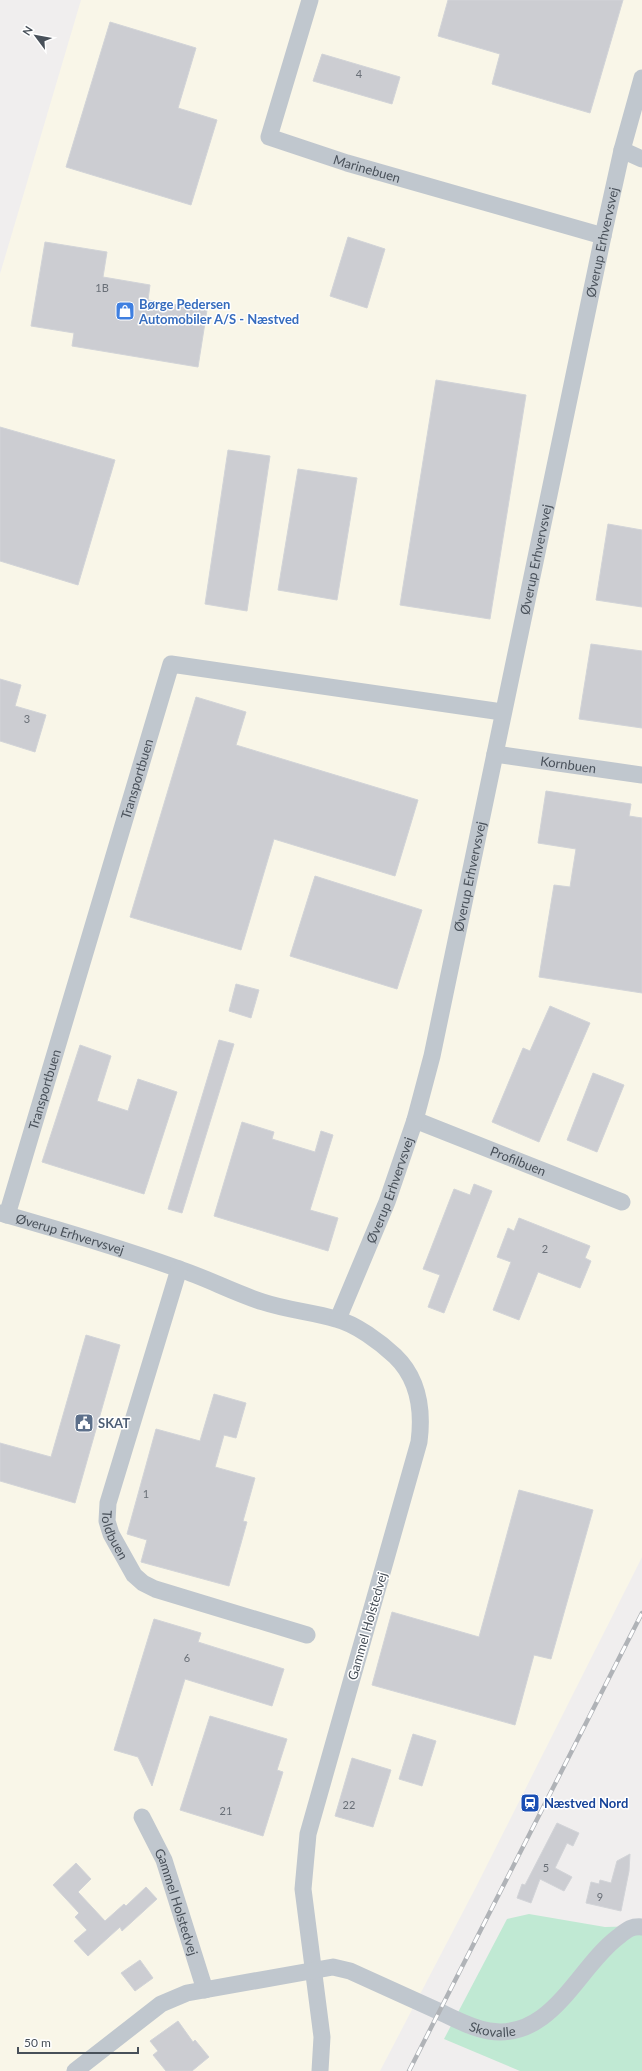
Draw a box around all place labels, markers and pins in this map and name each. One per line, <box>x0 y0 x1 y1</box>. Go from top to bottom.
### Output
place label: Børge Pedersen Automobiler A/S - Næstved <box>138 296 299 327</box>
shop icon: Børge Pedersen Automobiler A/S - Næstved <box>114 300 136 322</box>
public building icon: SKAT <box>73 1412 95 1434</box>
place label: SKAT <box>98 1415 130 1431</box>
station icon: Næstved Nord <box>519 1792 541 1814</box>
place label: Næstved Nord <box>544 1795 628 1811</box>

